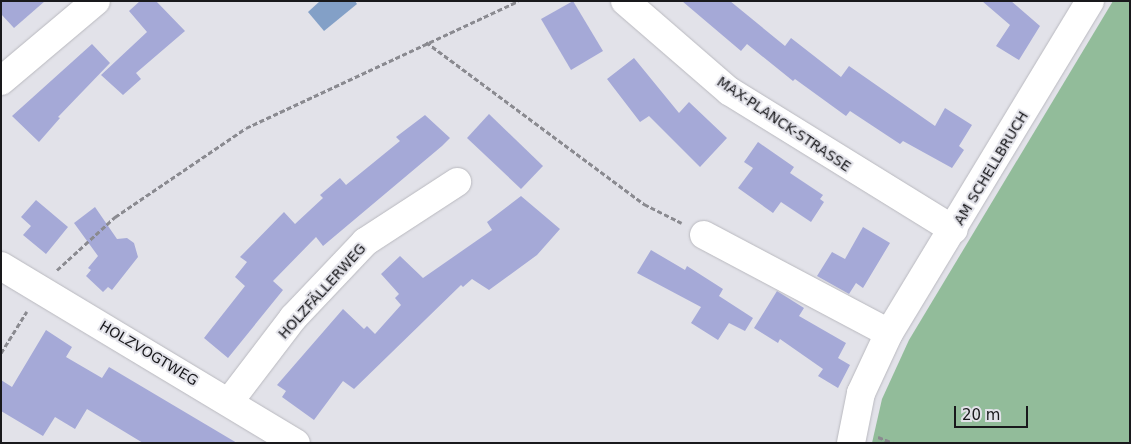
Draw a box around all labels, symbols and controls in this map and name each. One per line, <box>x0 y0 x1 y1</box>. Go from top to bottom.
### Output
street label: MAX-PLANCK-STRASSE <box>714 73 854 175</box>
street label: AM SCHELLBRUCH <box>950 108 1032 228</box>
street label: HOLZFÄLLERWEG <box>275 240 369 342</box>
street label: HOLZVOGTWEG <box>97 317 201 389</box>
scale bar <box>956 396 1030 428</box>
text: 20 m <box>962 406 1000 424</box>

